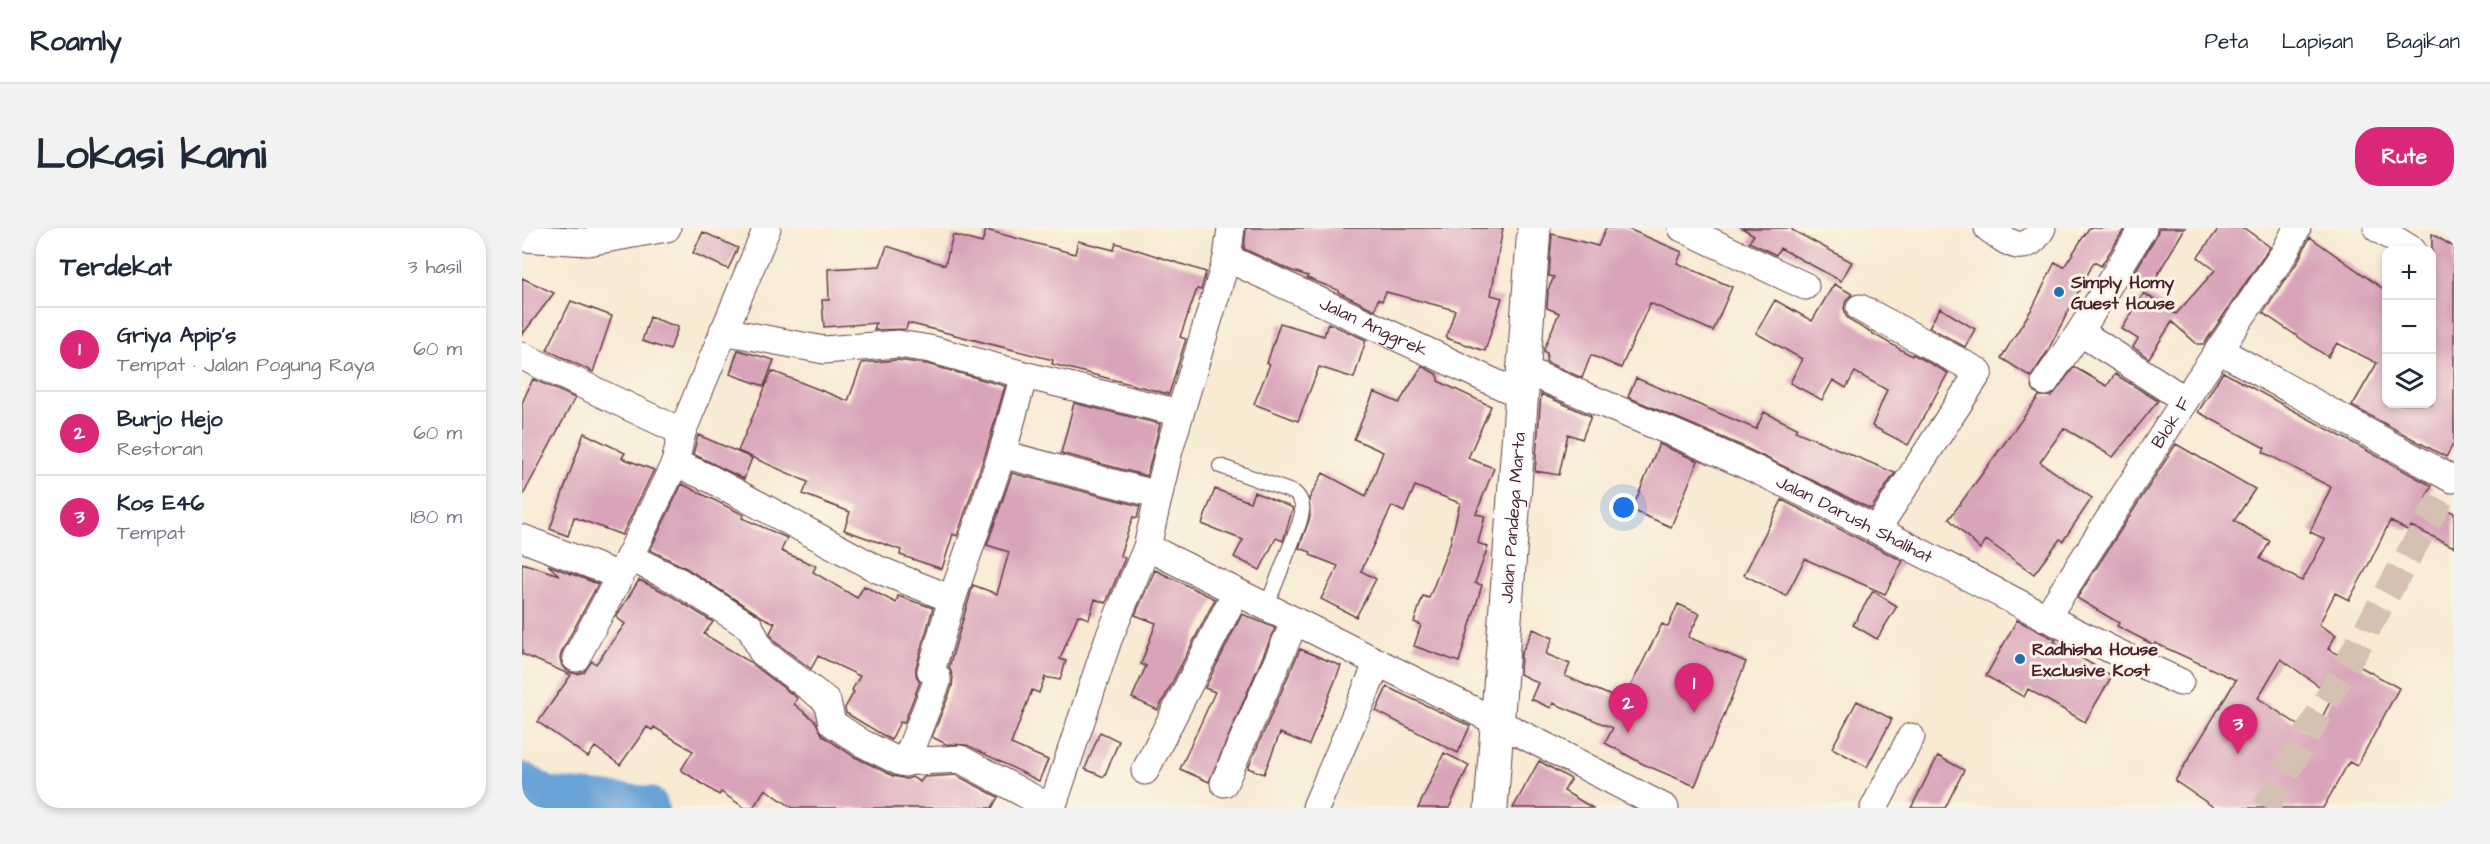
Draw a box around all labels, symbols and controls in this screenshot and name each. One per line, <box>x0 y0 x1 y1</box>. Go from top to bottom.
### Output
text: Roamly <box>30 22 122 61</box>
text: Peta <box>2205 27 2248 56</box>
text: Lapisan <box>2281 27 2353 56</box>
text: Bagikan <box>2386 27 2460 56</box>
text: Lokasi kami <box>36 127 266 185</box>
button: Rute <box>2355 127 2454 186</box>
map controls <box>2382 246 2436 408</box>
button: + <box>2382 246 2436 300</box>
text: Terdekat <box>60 249 172 285</box>
text: 3 hasil <box>408 253 462 281</box>
place label: Simply Homy Guest House <box>2070 270 2175 316</box>
marker: Simply Homy Guest House <box>2052 285 2066 299</box>
street label: Jalan Anggrek <box>1315 291 1432 363</box>
button: − <box>2382 300 2436 354</box>
text: Griya Apip's <box>117 320 236 351</box>
text: 1 <box>78 335 81 363</box>
text: 60 m <box>413 335 462 363</box>
text: Tempat · Jalan Pogung Raya <box>117 351 375 379</box>
button: layers <box>2382 354 2436 408</box>
street label: Blok F <box>2145 392 2197 453</box>
text: Burjo Hejo <box>117 404 223 435</box>
text: 2 <box>74 419 85 447</box>
text: 60 m <box>413 419 462 447</box>
street label: Jalan Pandega Marta <box>1494 431 1532 604</box>
text: Restoran <box>117 435 203 463</box>
street label: Jalan Darush Shalihat <box>1772 469 1938 570</box>
text: Kos E46 <box>117 488 204 519</box>
your location <box>1609 493 1638 522</box>
text: 3 <box>74 503 85 531</box>
text: 180 m <box>410 503 462 531</box>
text: Tempat <box>117 519 185 547</box>
place label: Radhisha House Exclusive Kost <box>2032 637 2158 683</box>
marker: Radhisha House Exclusive Kost <box>2013 652 2027 666</box>
pin: 1 <box>1674 664 1714 713</box>
pin: 2 <box>1608 684 1648 733</box>
pin: 3 <box>2218 704 2258 754</box>

